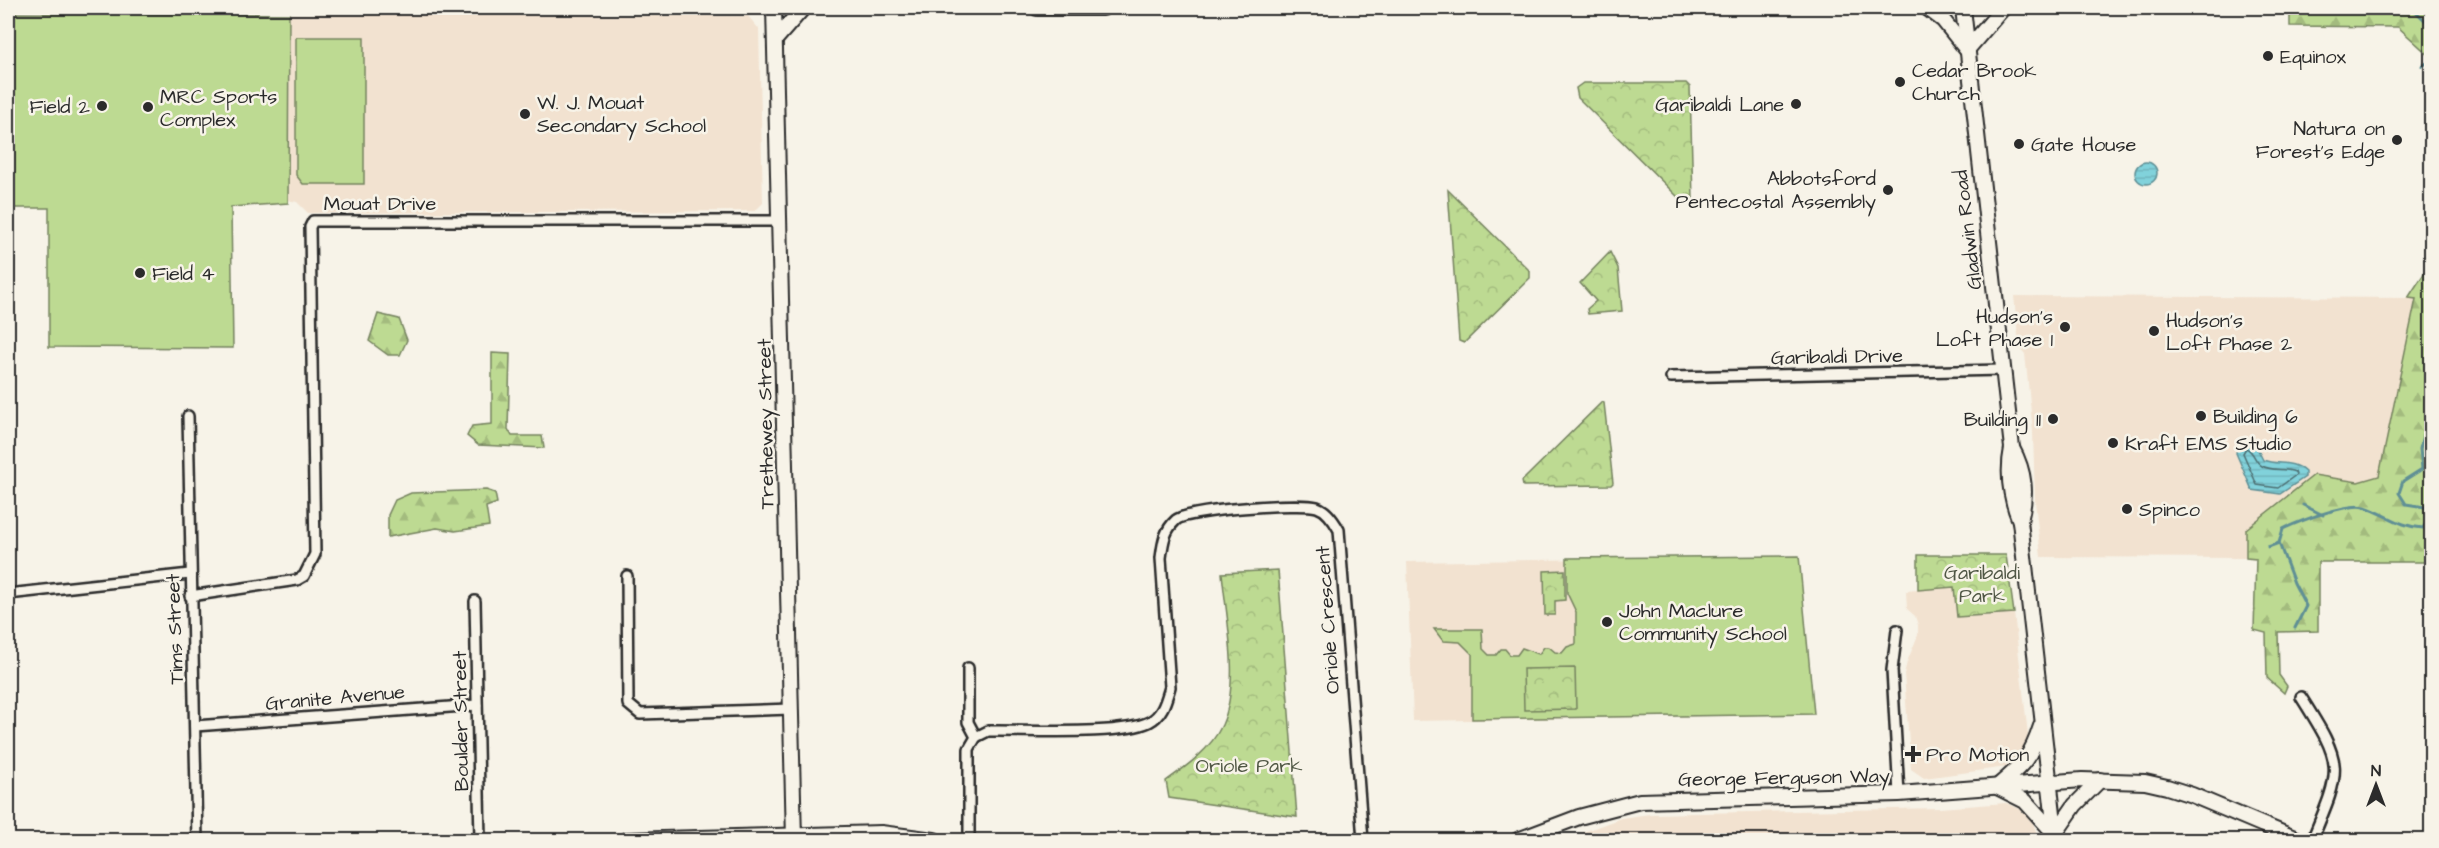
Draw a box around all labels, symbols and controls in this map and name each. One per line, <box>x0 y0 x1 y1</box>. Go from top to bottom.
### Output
place label: Equinox <box>2280 43 2347 71</box>
marker: Equinox <box>2261 49 2275 63</box>
place label: Cedar Brook Church <box>1912 57 2037 108</box>
marker: Cedar Brook Church <box>1893 75 1907 89</box>
place label: MRC Sports Complex <box>160 83 277 134</box>
place label: W. J. Mouat Secondary School <box>537 89 706 141</box>
place label: Garibaldi Lane <box>1655 91 1784 119</box>
place label: Field 2 <box>29 93 91 121</box>
marker: Garibaldi Lane <box>1789 97 1803 111</box>
marker: Field 2 <box>95 99 109 113</box>
marker: MRC Sports Complex <box>141 100 155 114</box>
marker: W. J. Mouat Secondary School <box>518 107 532 121</box>
place label: Natura on Forest's Edge <box>2255 115 2385 167</box>
place label: Gate House <box>2031 131 2136 159</box>
marker: Natura on Forest's Edge <box>2390 133 2404 147</box>
marker: Gate House <box>2012 137 2026 151</box>
place label: Abbotsford Pentecostal Assembly <box>1676 165 1876 217</box>
street label: Gladwin Road <box>1947 168 1989 291</box>
marker: Abbotsford Pentecostal Assembly <box>1881 183 1895 197</box>
street label: Mouat Drive <box>324 190 436 218</box>
place label: Field 4 <box>152 260 215 288</box>
marker: Field 4 <box>133 266 147 280</box>
place label: Hudson's Loft Phase 1 <box>1936 303 2053 354</box>
place label: Hudson's Loft Phase 2 <box>2166 307 2293 358</box>
marker: Hudson's Loft Phase 1 <box>2058 320 2072 334</box>
marker: Hudson's Loft Phase 2 <box>2147 324 2161 338</box>
street label: Trethewey Street <box>751 338 782 510</box>
street label: Garibaldi Drive <box>1771 342 1904 372</box>
place label: Building 6 <box>2213 403 2298 432</box>
place label: Building 11 <box>1964 406 2041 435</box>
marker: Building 6 <box>2194 409 2208 423</box>
marker: Building 11 <box>2046 412 2060 426</box>
place label: Kraft EMS Studio <box>2125 430 2291 458</box>
marker: Kraft EMS Studio <box>2106 436 2120 450</box>
place label: Spinco <box>2139 496 2200 524</box>
marker: Spinco <box>2120 502 2134 516</box>
street label: Oriole Crescent <box>1309 545 1347 695</box>
park label: Garibaldi Park <box>1944 559 2020 610</box>
street label: Tims Street <box>159 573 191 685</box>
place label: John Maclure Community School <box>1619 597 1787 649</box>
marker: John Maclure Community School <box>1600 615 1614 629</box>
street label: Boulder Street <box>446 650 476 792</box>
street label: Granite Avenue <box>264 678 406 718</box>
place label: Pro Motion <box>1926 741 2029 769</box>
marker: Pro Motion <box>1904 745 1922 763</box>
park label: Oriole Park <box>1196 752 1302 780</box>
north arrow <box>2346 755 2406 815</box>
text: N <box>2371 760 2381 782</box>
street label: George Ferguson Way <box>1678 762 1890 795</box>

